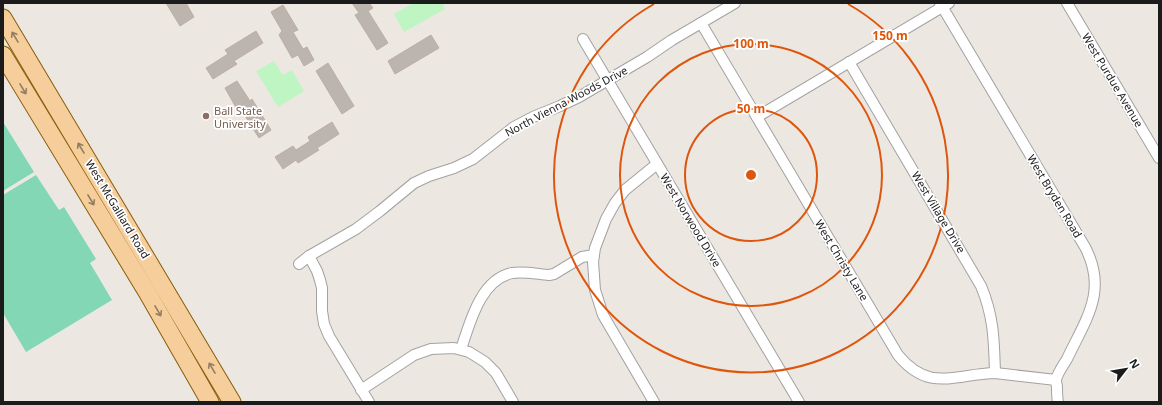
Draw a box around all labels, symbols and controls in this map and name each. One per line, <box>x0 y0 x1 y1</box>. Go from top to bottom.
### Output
text: 150 m <box>872 27 908 44</box>
street label: West Purdue Avenue <box>1079 30 1147 130</box>
one-way arrow <box>10 31 18 43</box>
text: 100 m <box>733 35 769 52</box>
street label: North Vienna Woods Drive <box>502 62 630 140</box>
one-way arrow <box>20 83 28 95</box>
text: 50 m <box>737 100 765 117</box>
place label: Ball State University <box>214 103 266 131</box>
marker: Ball State University <box>201 111 211 121</box>
one-way arrow <box>77 142 85 154</box>
street label: West Bryden Road <box>1024 152 1086 240</box>
street label: West McGalliard Road <box>83 157 153 261</box>
centre of rings <box>744 168 758 182</box>
street label: West Village Drive <box>909 168 969 256</box>
street label: West Norwood Drive <box>657 170 725 270</box>
one-way arrow <box>87 194 95 206</box>
street label: West Christy Lane <box>812 217 872 303</box>
one-way arrow <box>154 305 162 317</box>
north arrow <box>1106 349 1146 389</box>
text: N <box>1126 356 1144 371</box>
one-way arrow <box>208 362 216 374</box>

